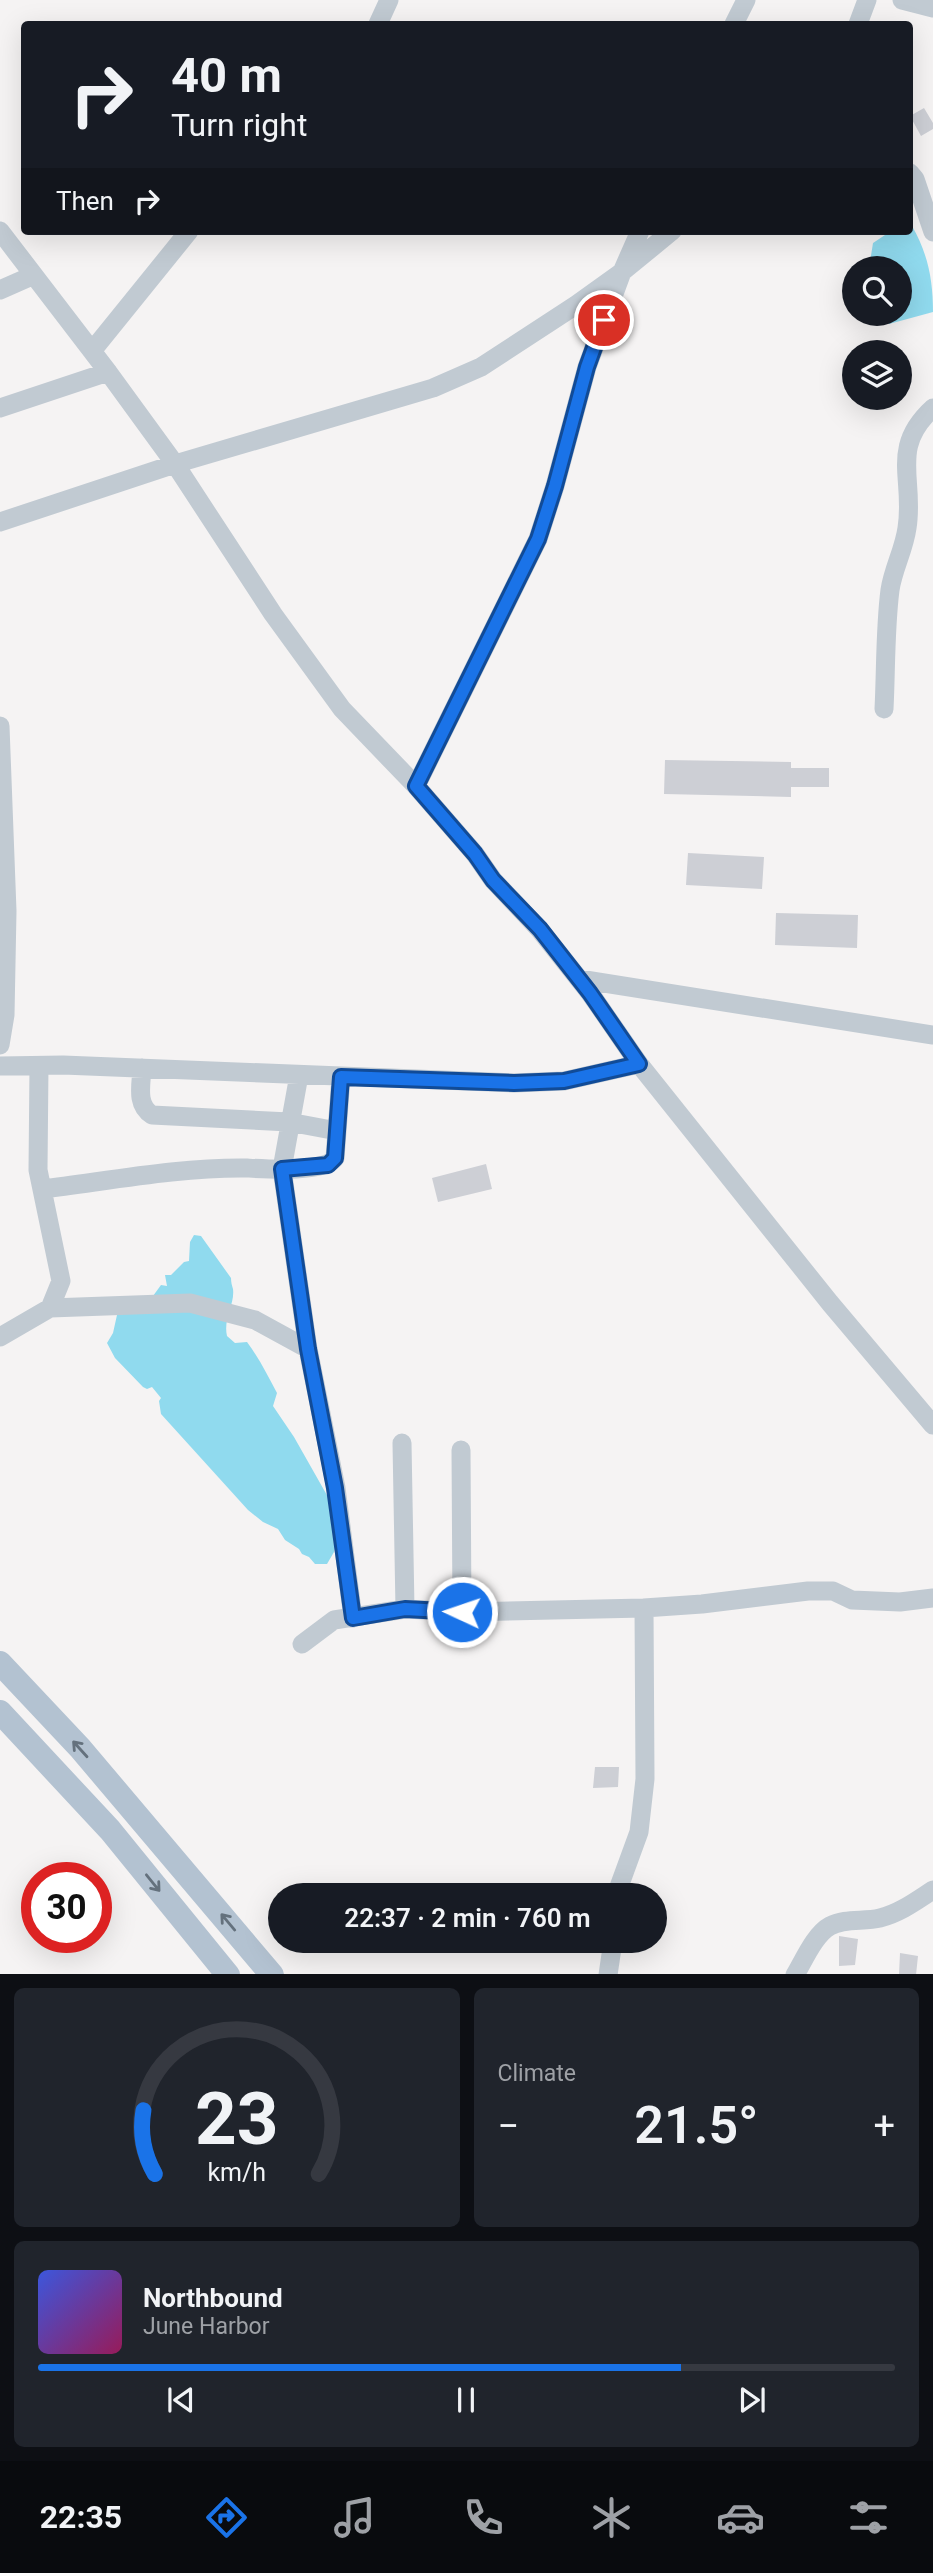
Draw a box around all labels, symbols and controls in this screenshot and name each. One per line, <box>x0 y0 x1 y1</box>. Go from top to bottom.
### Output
text: 40 m <box>171 47 282 104</box>
icon: right <box>56 49 147 140</box>
text: Turn right <box>171 106 307 144</box>
icon: right <box>128 182 166 220</box>
text: Then <box>56 186 114 216</box>
map controls <box>842 256 912 410</box>
button: search <box>842 256 912 326</box>
pin <box>574 290 634 350</box>
icon: arrive <box>585 301 623 339</box>
button: layers <box>842 340 912 410</box>
position arrow <box>425 1575 499 1649</box>
one-way arrow <box>72 1741 89 1758</box>
speed limit sign: 30 <box>21 1862 112 1953</box>
one-way arrow <box>145 1874 161 1892</box>
text: 22:37 · 2 min · 760 m <box>344 1903 591 1933</box>
one-way arrow <box>220 1914 235 1932</box>
text: Climate <box>498 2060 576 2087</box>
text: 23 <box>195 2076 279 2162</box>
text: 21.5° <box>634 2095 758 2156</box>
text: − <box>498 2104 519 2148</box>
text: + <box>873 2104 895 2148</box>
text: km/h <box>207 2157 266 2186</box>
text: Northbound <box>143 2283 283 2313</box>
text: June Harbor <box>143 2313 270 2340</box>
icon: previous <box>162 2381 200 2419</box>
icon: pause <box>447 2381 485 2419</box>
icon: next <box>733 2381 771 2419</box>
icon: directions <box>202 2493 251 2542</box>
icon: music <box>330 2493 379 2542</box>
icon: phone <box>459 2493 508 2542</box>
icon: climate <box>587 2493 636 2542</box>
icon: car <box>716 2493 765 2542</box>
icon: filters <box>844 2493 893 2542</box>
text: 22:35 <box>40 2498 122 2536</box>

